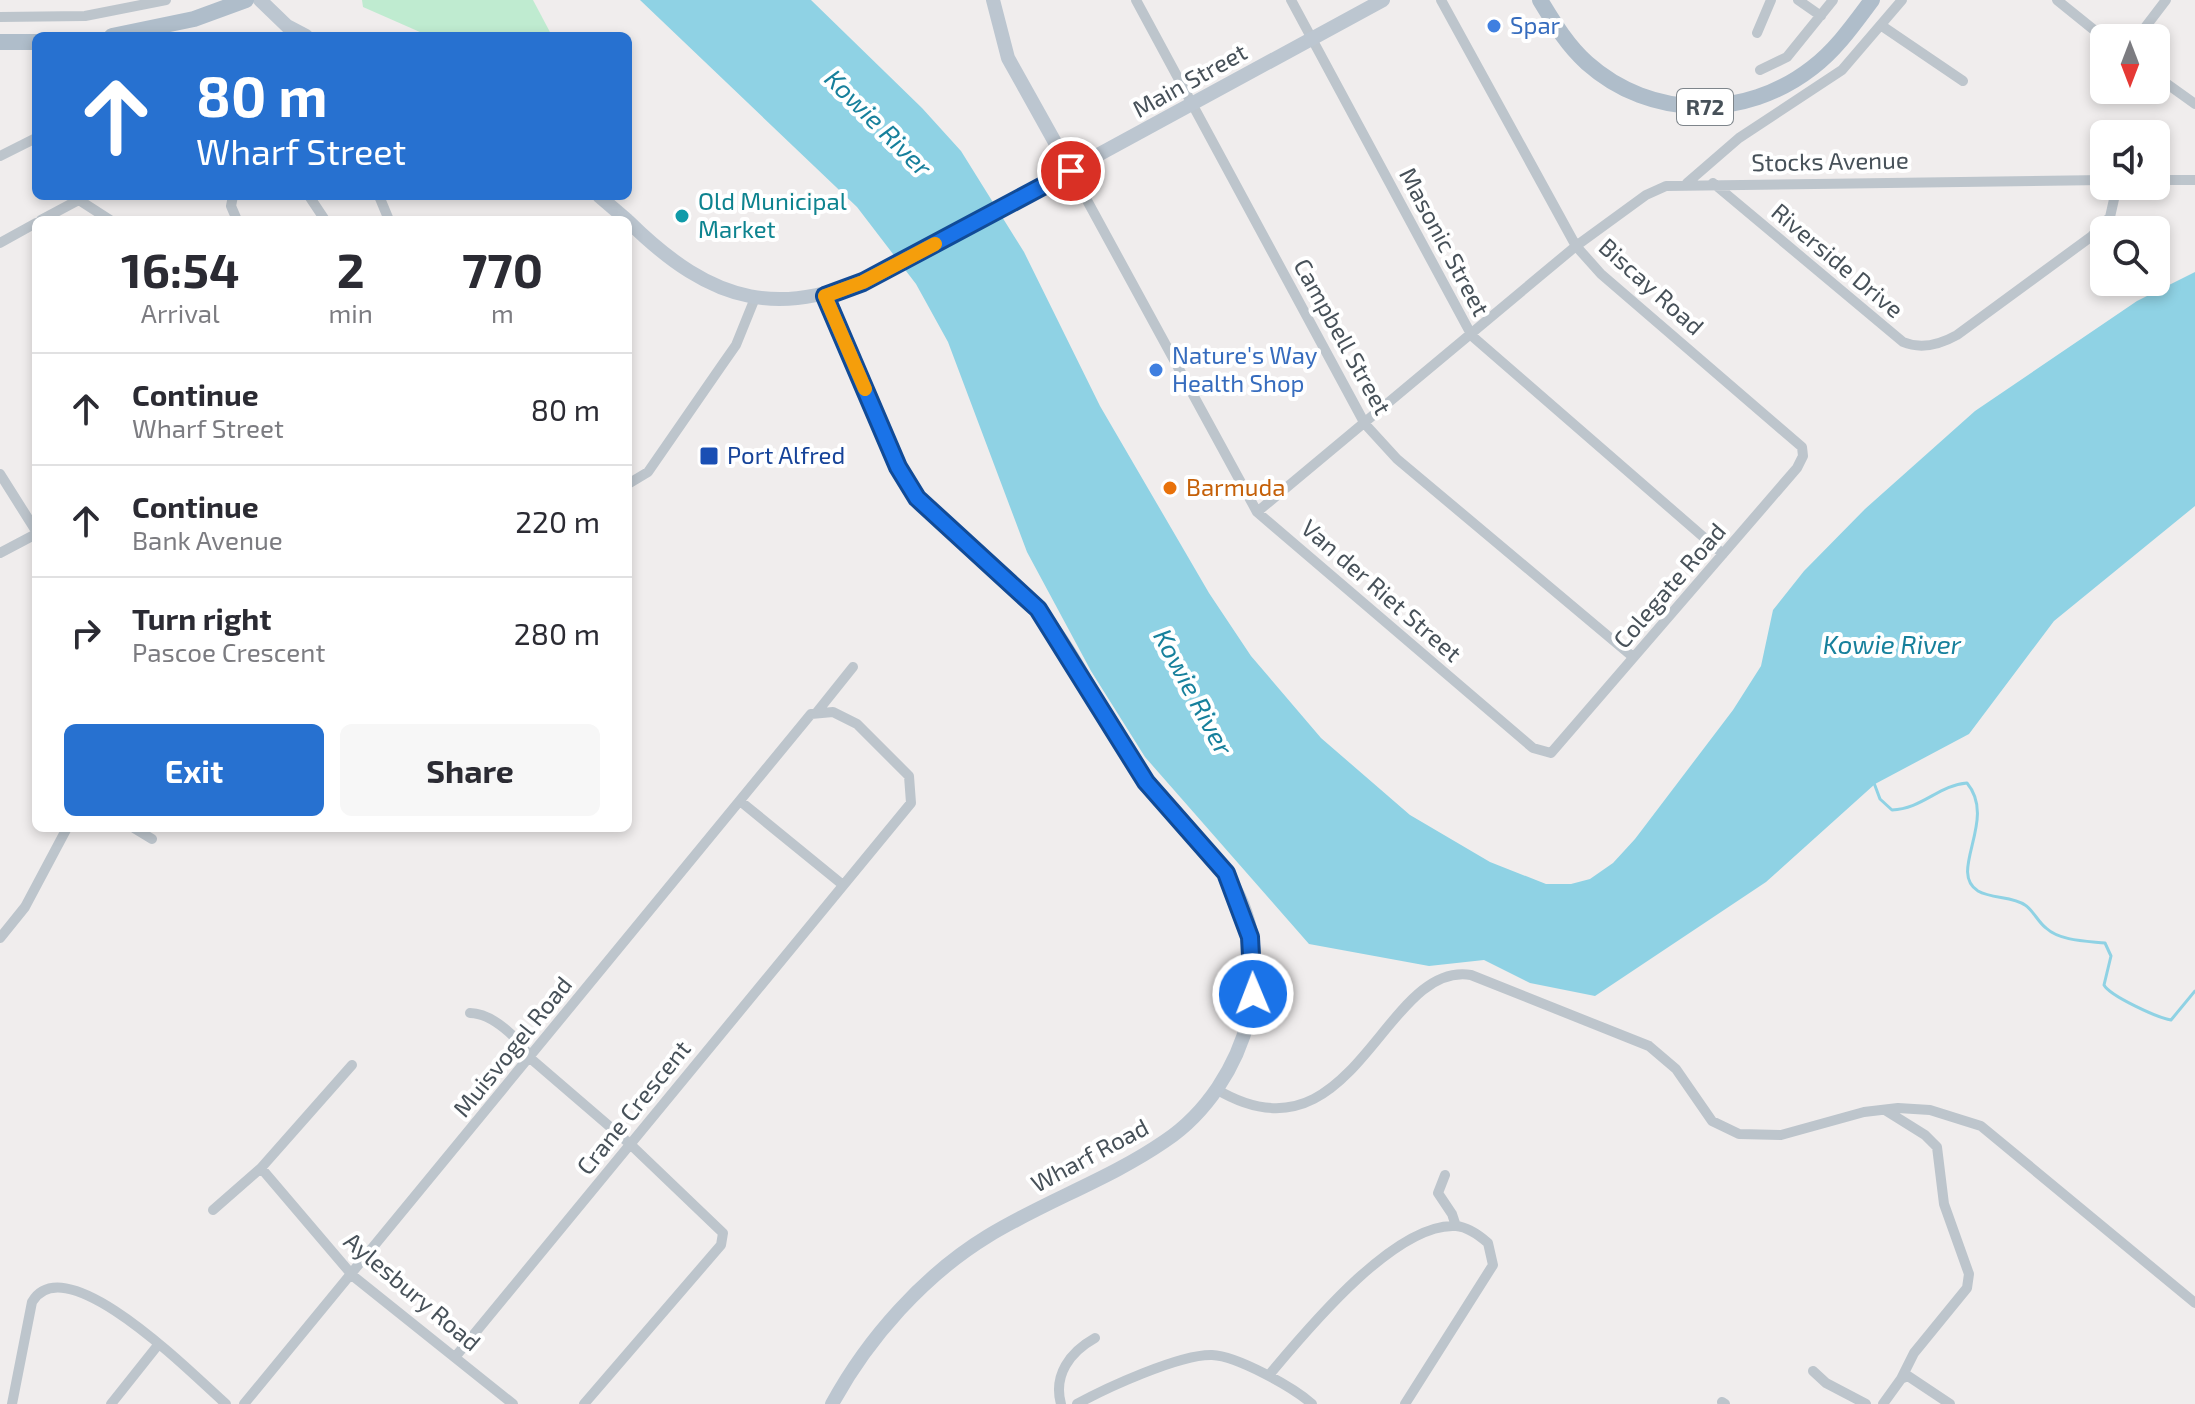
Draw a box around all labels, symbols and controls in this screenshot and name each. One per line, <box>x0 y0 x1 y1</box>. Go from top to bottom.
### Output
place label: Spar <box>1510 10 1561 39</box>
marker: Spar <box>1485 17 1503 35</box>
north arrow <box>2090 24 2170 104</box>
map controls <box>2090 24 2170 296</box>
street label: Main Street <box>1127 36 1251 123</box>
text: 80 m <box>196 61 328 128</box>
water label: Kowie River <box>819 62 939 182</box>
icon: ahead <box>64 64 168 168</box>
road number: R72 <box>1677 89 1733 125</box>
button: sound <box>2090 120 2170 200</box>
text: Wharf Street <box>196 129 406 172</box>
pin <box>1037 137 1105 205</box>
street label: Stocks Avenue <box>1751 145 1909 176</box>
icon: arrive <box>1049 149 1093 193</box>
street label: Masonic Street <box>1394 162 1497 320</box>
place label: Old Municipal Market <box>698 186 847 243</box>
street label: Riverside Drive <box>1766 196 1910 323</box>
marker: Old Municipal Market <box>673 207 691 225</box>
button: search <box>2090 216 2170 296</box>
street label: Biscay Road <box>1594 231 1710 340</box>
text: 16:54 <box>121 240 240 298</box>
text: 2 <box>337 240 365 298</box>
text: 770 <box>462 240 543 298</box>
street label: Campbell Street <box>1288 253 1398 419</box>
text: Arrival <box>141 297 220 328</box>
text: min <box>329 297 373 328</box>
text: m <box>491 297 514 328</box>
place label: Nature's Way Health Shop <box>1172 340 1318 397</box>
marker: Nature's Way Health Shop <box>1147 361 1165 379</box>
text: Continue <box>132 376 259 412</box>
icon: ahead <box>64 387 108 431</box>
text: 80 m <box>531 391 600 427</box>
text: Wharf Street <box>132 412 284 443</box>
place label: Port Alfred <box>727 440 845 469</box>
marker: Port Alfred <box>698 445 720 467</box>
place label: Barmuda <box>1186 472 1285 501</box>
marker: Barmuda <box>1161 479 1179 497</box>
text: Continue <box>132 488 259 524</box>
icon: ahead <box>64 499 108 543</box>
text: 220 m <box>515 503 600 539</box>
street label: Van der Riet Street <box>1296 513 1468 667</box>
street label: Colegate Road <box>1607 516 1731 654</box>
text: Bank Avenue <box>132 524 283 555</box>
text: Turn right <box>132 600 272 636</box>
icon: right <box>64 611 108 655</box>
text: 280 m <box>514 615 600 651</box>
water label: Kowie River <box>1148 623 1241 760</box>
water label: Kowie River <box>1823 628 1962 659</box>
text: Pascoe Crescent <box>132 636 325 667</box>
button: Exit <box>64 724 324 816</box>
button: Share <box>340 724 600 816</box>
position arrow <box>1211 952 1295 1036</box>
street label: Muisvogel Road <box>446 970 577 1122</box>
street label: Crane Crescent <box>570 1034 696 1180</box>
street label: Wharf Road <box>1026 1112 1153 1198</box>
street label: Aylesbury Road <box>339 1225 487 1356</box>

